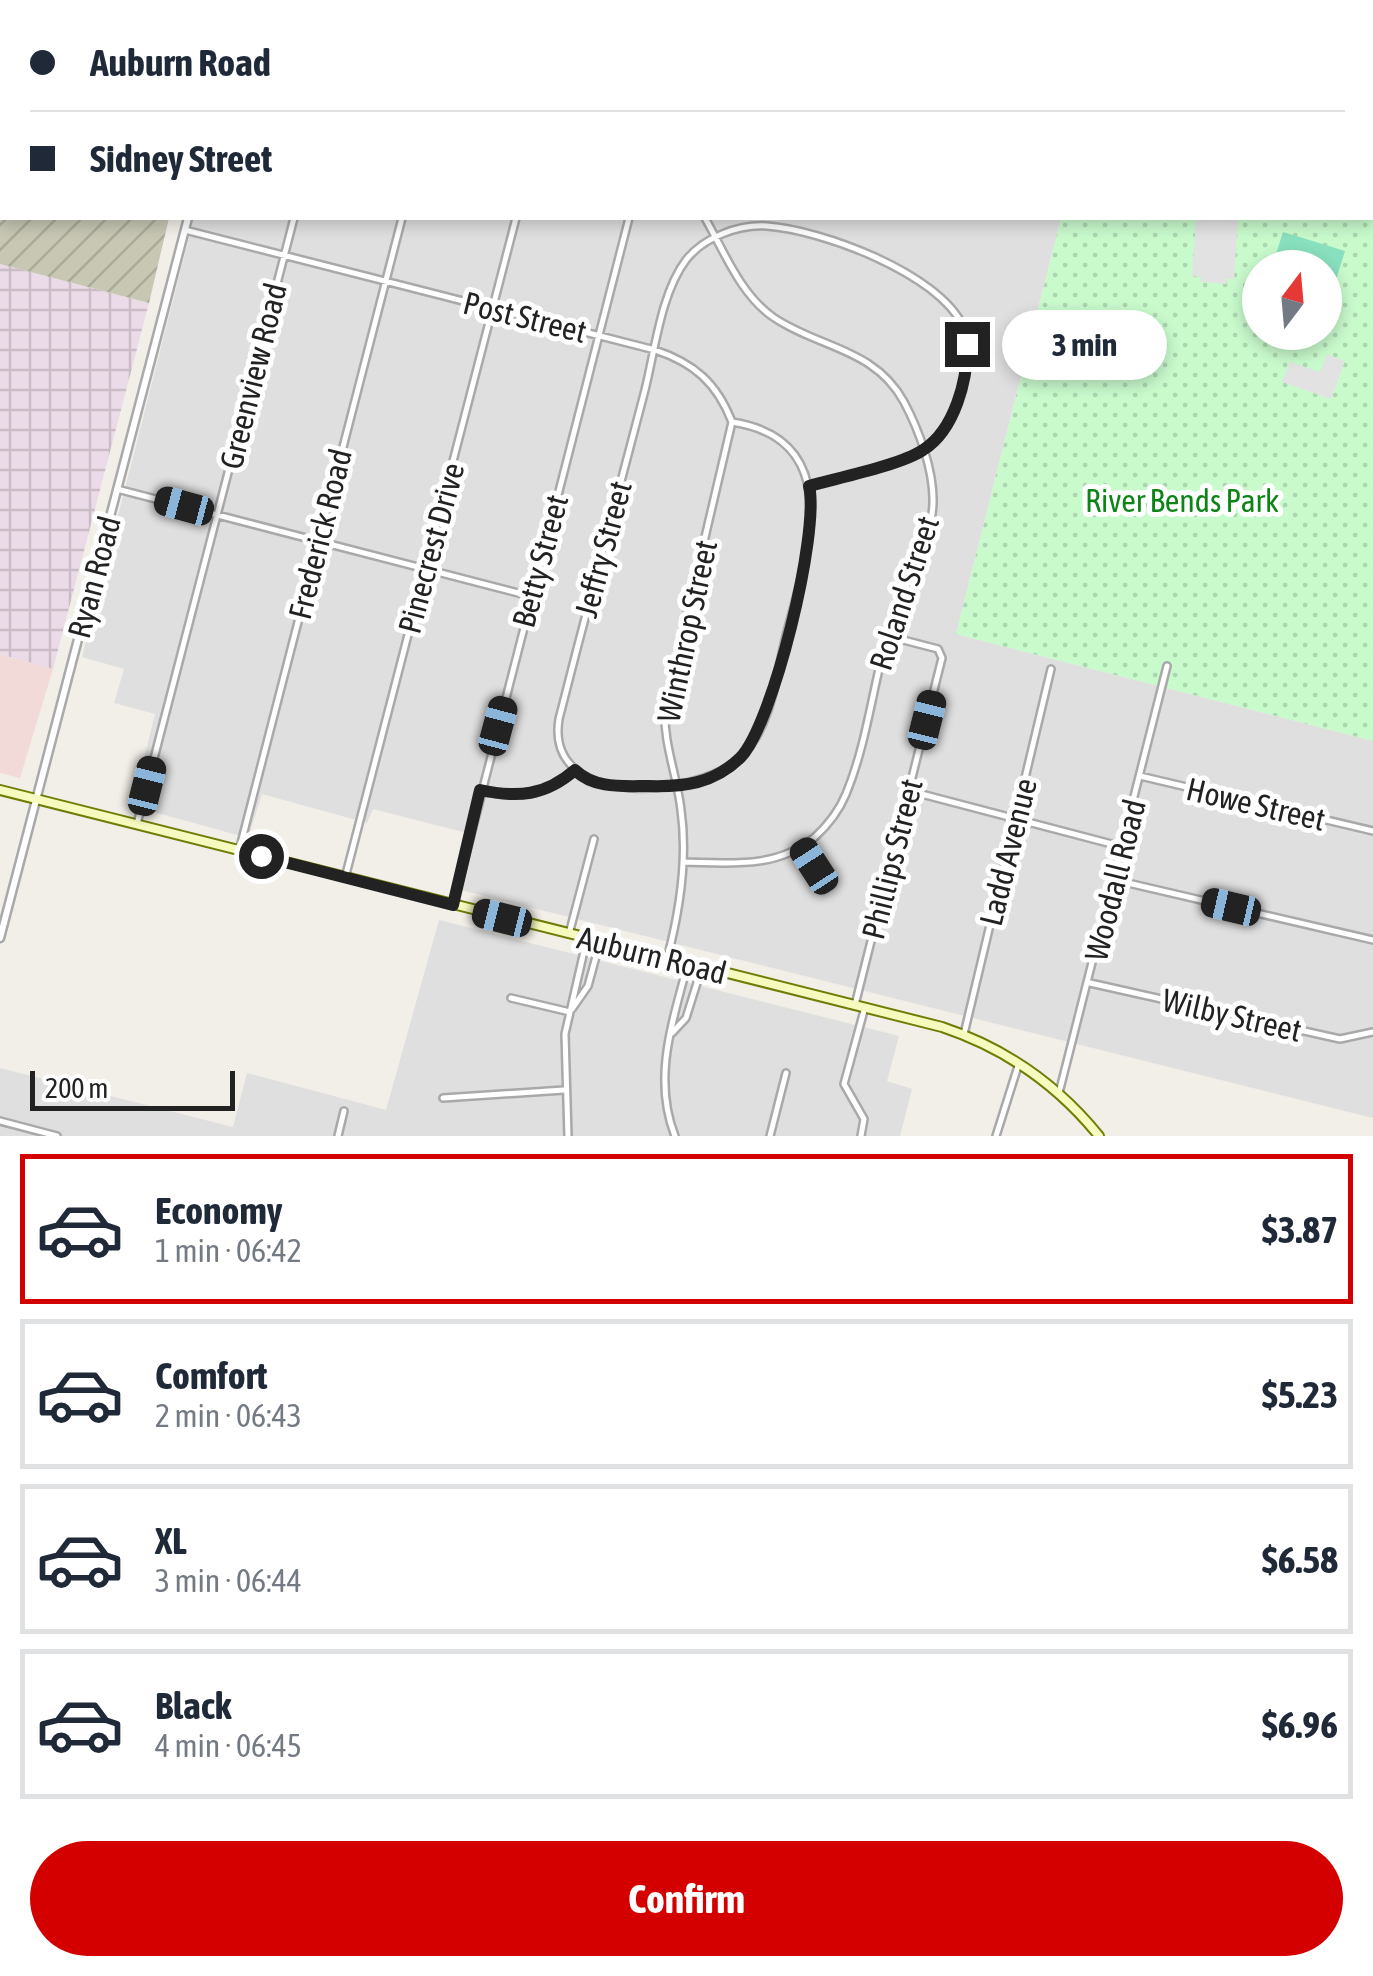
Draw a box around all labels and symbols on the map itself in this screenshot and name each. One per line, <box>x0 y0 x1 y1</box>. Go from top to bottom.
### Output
north arrow <box>1242 250 1342 350</box>
street label: Greenview Road <box>212 279 294 473</box>
street label: Post Street <box>460 284 590 350</box>
callout: 3 min <box>1002 309 1167 379</box>
route end <box>945 322 990 367</box>
street label: Frederick Road <box>281 445 359 623</box>
street label: Pinecrest Drive <box>390 459 472 637</box>
street label: Jeffry Street <box>567 477 639 621</box>
park label: River Bends Park <box>1085 482 1279 519</box>
car <box>151 484 217 528</box>
street label: Betty Street <box>505 491 575 631</box>
street label: Roland Street <box>862 511 946 675</box>
street label: Ryan Road <box>60 512 128 642</box>
street label: Winthrop Street <box>650 537 724 725</box>
car <box>905 687 949 753</box>
car <box>476 693 520 759</box>
car <box>125 753 169 819</box>
street label: Howe Street <box>1183 770 1329 838</box>
street label: Ladd Avenue <box>972 774 1044 930</box>
street label: Phillips Street <box>854 775 930 943</box>
street label: Woodall Road <box>1077 796 1153 964</box>
car <box>785 833 843 899</box>
route start <box>239 834 284 879</box>
car <box>1198 886 1264 928</box>
car <box>469 896 535 940</box>
street label: Auburn Road <box>574 919 730 991</box>
street label: Wilby Street <box>1159 981 1305 1049</box>
scale bar <box>30 1066 235 1110</box>

